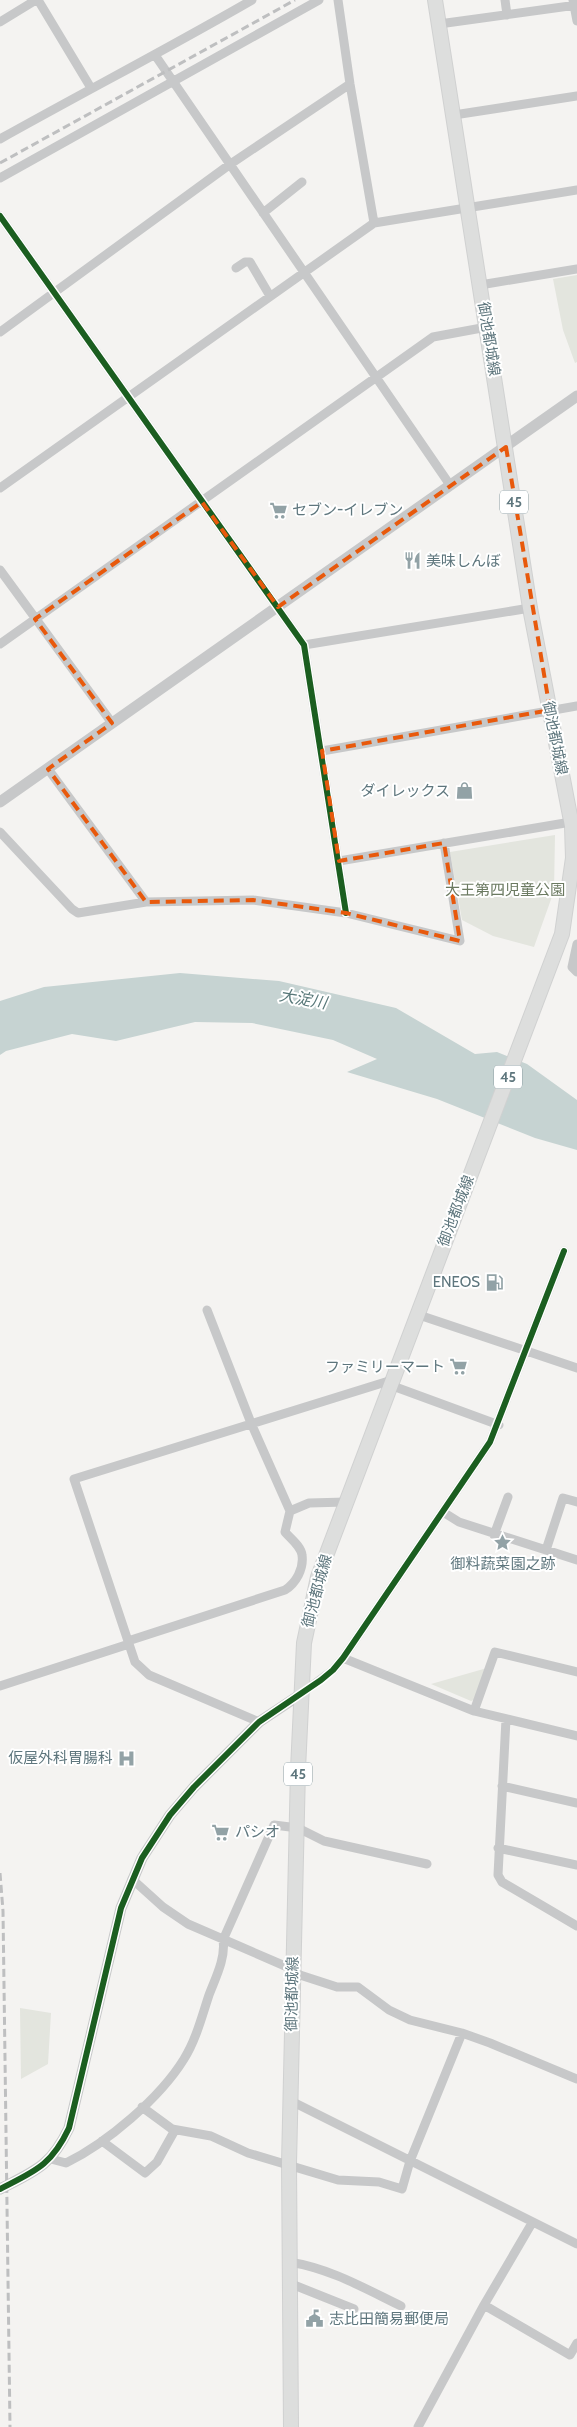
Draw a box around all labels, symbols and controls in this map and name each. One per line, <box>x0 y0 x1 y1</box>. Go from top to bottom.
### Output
street label: 御池都城線 <box>474 301 504 377</box>
road number: 45 <box>500 491 528 514</box>
supermarket icon: セブン-イレブン <box>268 500 288 520</box>
place label: セブン-イレブン <box>292 501 403 519</box>
restaurant icon: 美味しんぼ <box>402 551 422 571</box>
place label: 美味しんぼ <box>426 552 501 570</box>
street label: 御池都城線 <box>539 699 571 777</box>
shop icon: ダイレックス <box>454 781 474 801</box>
place label: ダイレックス <box>360 782 450 800</box>
park label: 大王第四児童公園 <box>445 881 565 899</box>
water label: 大淀川 <box>278 985 330 1013</box>
road number: 45 <box>494 1066 522 1088</box>
street label: 御池都城線 <box>434 1173 478 1249</box>
fuel station icon: ENEOS <box>484 1272 504 1292</box>
place label: ENEOS <box>433 1273 480 1291</box>
supermarket icon: ファミリーマート <box>449 1357 469 1377</box>
place label: ファミリーマート <box>325 1358 445 1376</box>
place icon: 御料蔬菜園之跡 <box>493 1533 513 1553</box>
street label: 御池都城線 <box>299 1552 335 1630</box>
place label: 御料蔬菜園之跡 <box>450 1555 556 1573</box>
hospital icon: 仮屋外科胃腸科 <box>117 1748 137 1768</box>
place label: 仮屋外科胃腸科 <box>8 1749 113 1767</box>
road number: 45 <box>284 1762 312 1786</box>
supermarket icon: パシオ <box>211 1822 231 1842</box>
place label: パシオ <box>235 1823 280 1841</box>
street label: 御池都城線 <box>282 1956 302 2032</box>
public building icon: 志比田簡易郵便局 <box>305 2309 325 2329</box>
place label: 志比田簡易郵便局 <box>329 2310 449 2328</box>

